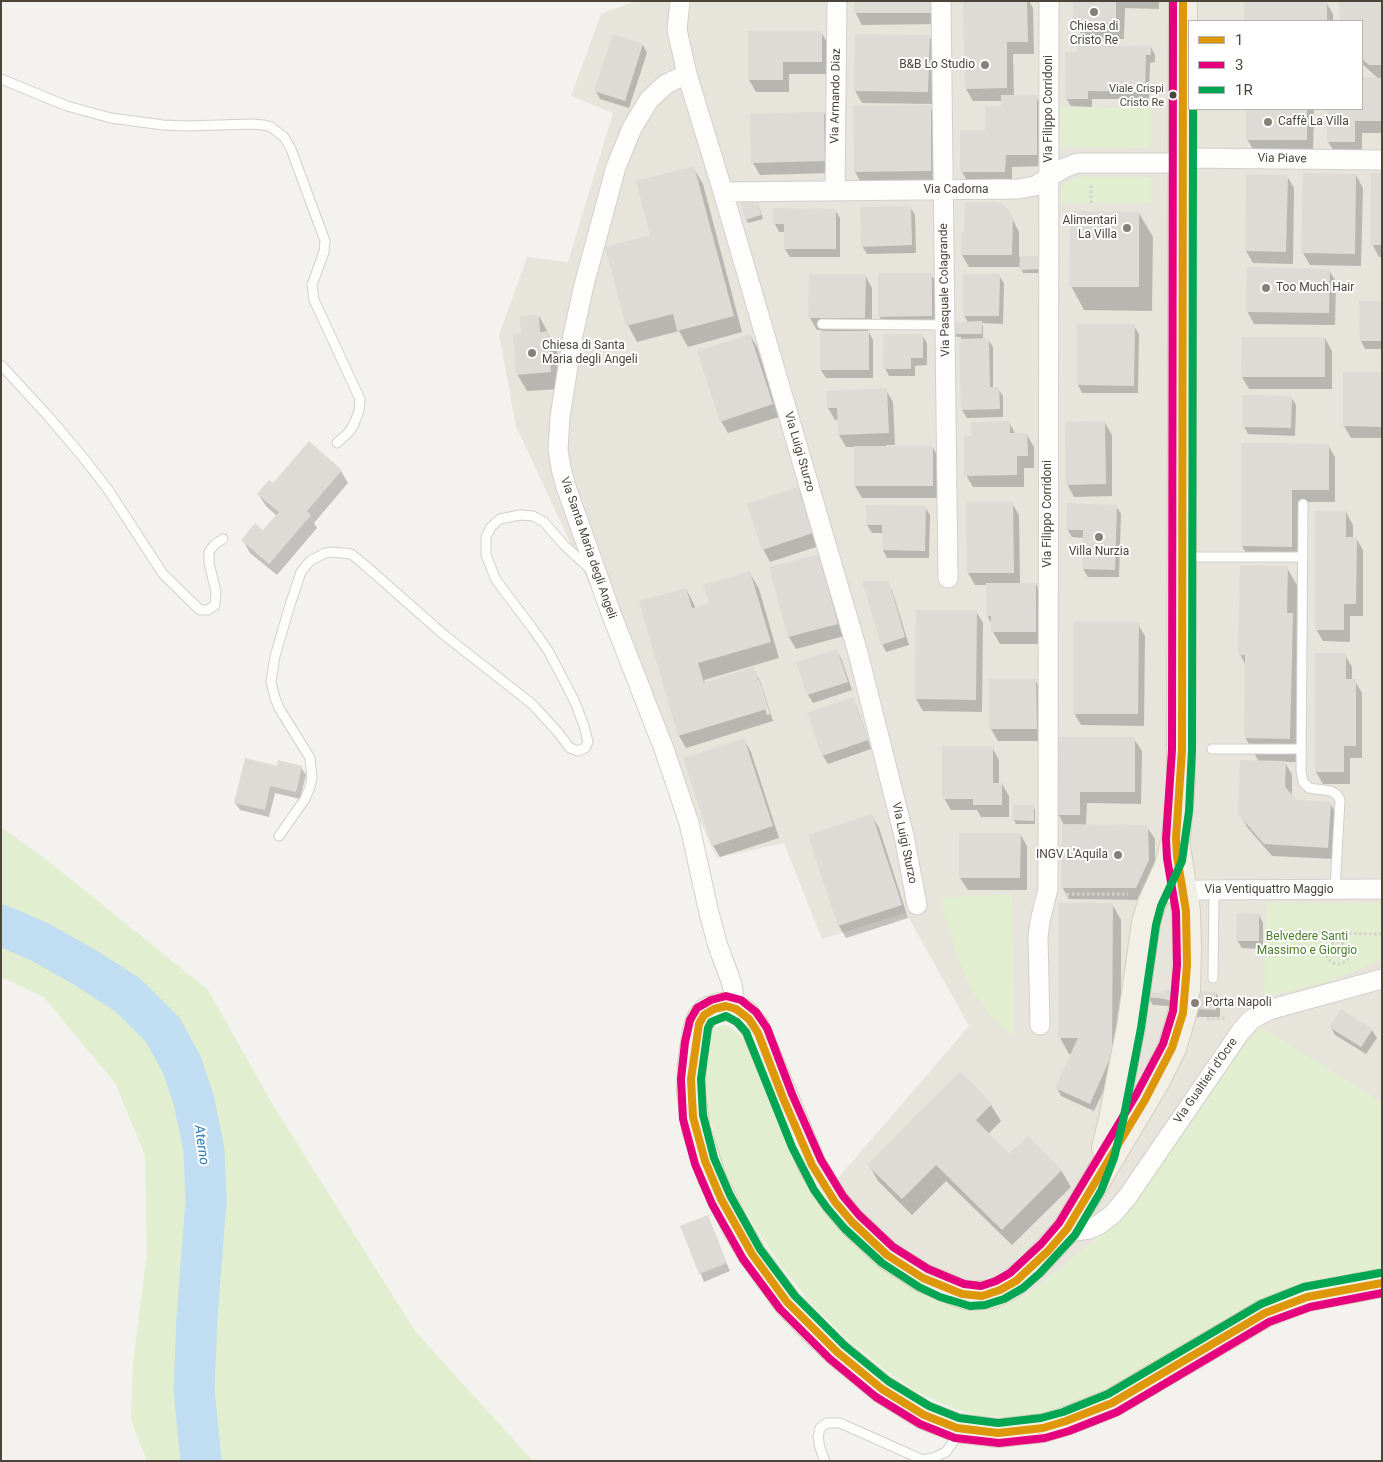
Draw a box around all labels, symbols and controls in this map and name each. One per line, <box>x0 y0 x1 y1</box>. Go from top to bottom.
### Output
marker: Chiesa di Cristo Re <box>1088 6 1100 18</box>
place label: Chiesa di Cristo Re <box>1069 20 1119 48</box>
legend <box>1188 20 1363 110</box>
text: 1 <box>1235 31 1243 49</box>
street label: Via Armando Diaz <box>828 48 844 144</box>
street label: Via Filippo Corridoni <box>1042 55 1056 163</box>
text: 3 <box>1235 56 1243 74</box>
place label: B&B Lo Studio <box>899 58 975 72</box>
marker: B&B Lo Studio <box>979 59 991 71</box>
text: 1R <box>1235 81 1253 99</box>
place label: Viale Crispi Cristo Re <box>1109 82 1164 108</box>
marker: Viale Crispi Cristo Re <box>1168 90 1178 100</box>
place label: Caffè La Villa <box>1278 115 1349 129</box>
marker: Caffè La Villa <box>1262 116 1274 128</box>
street label: Via Piave <box>1257 151 1307 167</box>
street label: Via Cadorna <box>923 183 989 197</box>
place label: Alimentari La Villa <box>1062 214 1117 242</box>
marker: Alimentari La Villa <box>1121 222 1133 234</box>
street label: Via Pasquale Colagrande <box>937 223 953 357</box>
place label: Too Much Hair <box>1276 281 1354 295</box>
marker: Too Much Hair <box>1260 282 1272 294</box>
place label: Chiesa di Santa Maria degli Angeli <box>542 339 638 367</box>
marker: Chiesa di Santa Maria degli Angeli <box>526 347 538 359</box>
street label: Via Luigi Sturzo <box>781 410 817 494</box>
street label: Via Filippo Corridoni <box>1041 460 1055 568</box>
street label: Via Santa Maria degli Angeli <box>557 475 619 621</box>
marker: Villa Nurzia <box>1093 531 1105 543</box>
place label: Villa Nurzia <box>1069 545 1129 559</box>
street label: Via Luigi Sturzo <box>888 801 920 885</box>
place label: INGV L'Aquila <box>1036 848 1108 862</box>
marker: INGV L'Aquila <box>1112 849 1124 861</box>
street label: Via Ventiquattro Maggio <box>1204 883 1334 897</box>
park label: Belvedere Santi Massimo e Giorgio <box>1257 930 1357 958</box>
place label: Porta Napoli <box>1205 996 1272 1010</box>
marker: Porta Napoli <box>1189 997 1201 1009</box>
street label: Via Gualtieri d'Ocre <box>1171 1035 1241 1127</box>
water label: Aterno <box>190 1124 212 1166</box>

